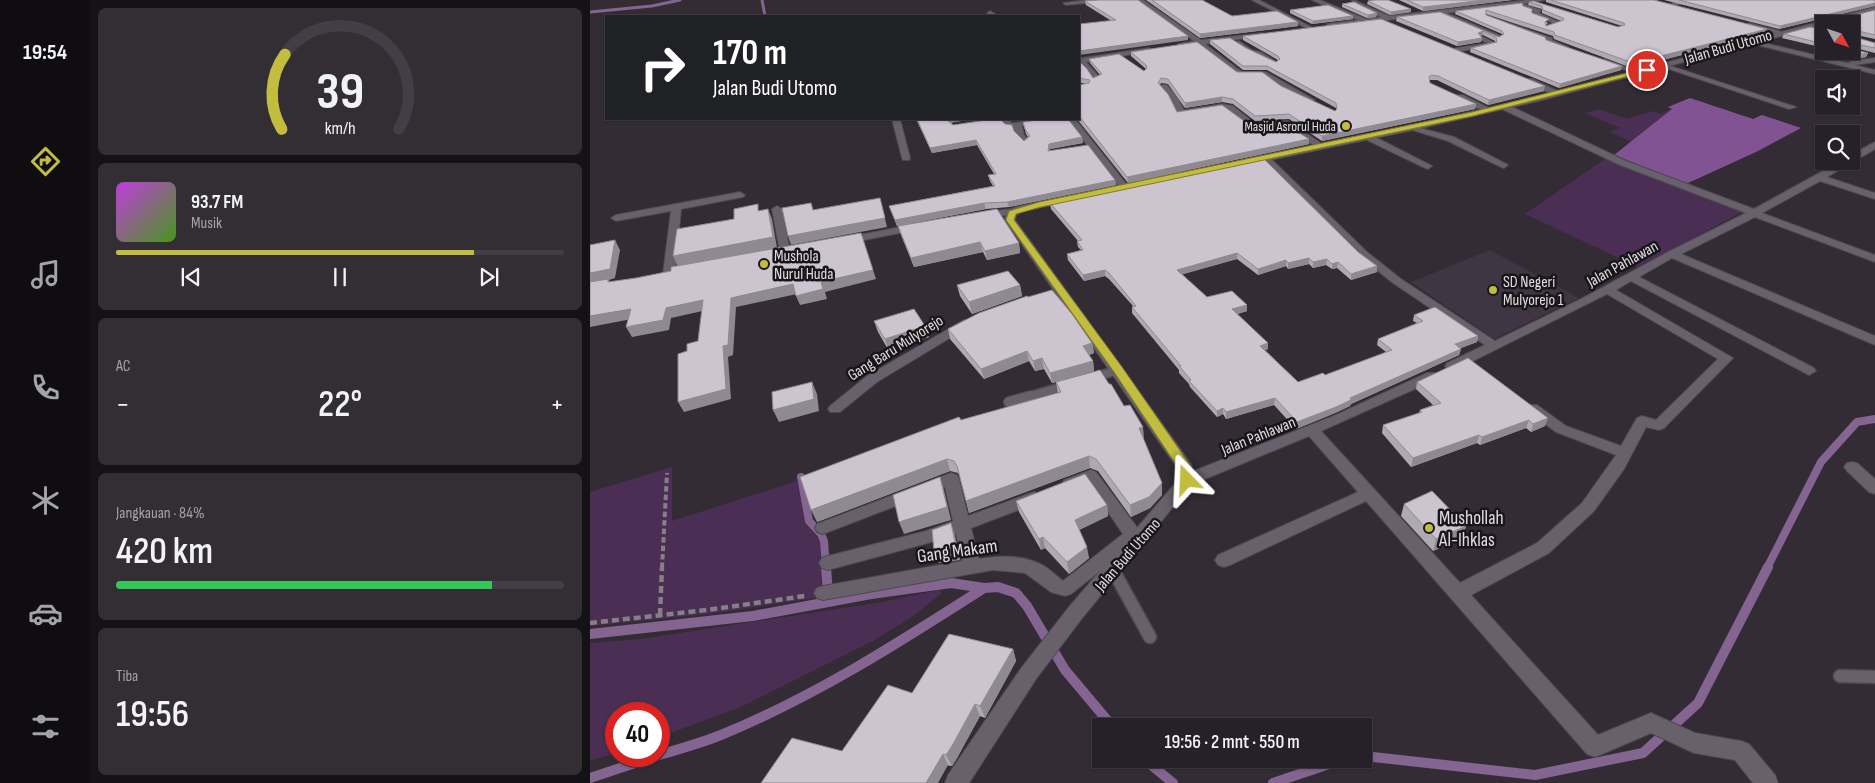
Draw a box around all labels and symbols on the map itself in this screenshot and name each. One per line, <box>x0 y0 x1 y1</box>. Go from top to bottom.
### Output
north arrow <box>1815 15 1860 60</box>
street label: Jalan Budi Utomo <box>1681 26 1774 69</box>
pin <box>1626 49 1668 91</box>
place label: Masjid Asrorul Huda <box>1245 118 1336 135</box>
marker: Masjid Asrorul Huda <box>1340 120 1352 132</box>
street label: Jalan Pahlawan <box>1583 237 1662 292</box>
place label: Mushola Nurul Huda <box>774 247 833 284</box>
marker: Mushola Nurul Huda <box>758 258 770 270</box>
place label: SD Negeri Mulyorejo 1 <box>1503 273 1564 310</box>
marker: SD Negeri Mulyorejo 1 <box>1487 284 1499 296</box>
street label: Gang Baru Mulyorejo <box>844 311 947 385</box>
street label: Jalan Pahlawan <box>1218 413 1298 460</box>
position arrow <box>1160 453 1212 505</box>
place label: Mushollah Al-Ihklas <box>1438 507 1504 552</box>
street label: Jalan Budi Utomo <box>1091 515 1165 596</box>
marker: Mushollah Al-Ihklas <box>1423 522 1435 534</box>
street label: Gang Makam <box>916 534 999 568</box>
speed limit sign: 40 <box>605 702 670 767</box>

